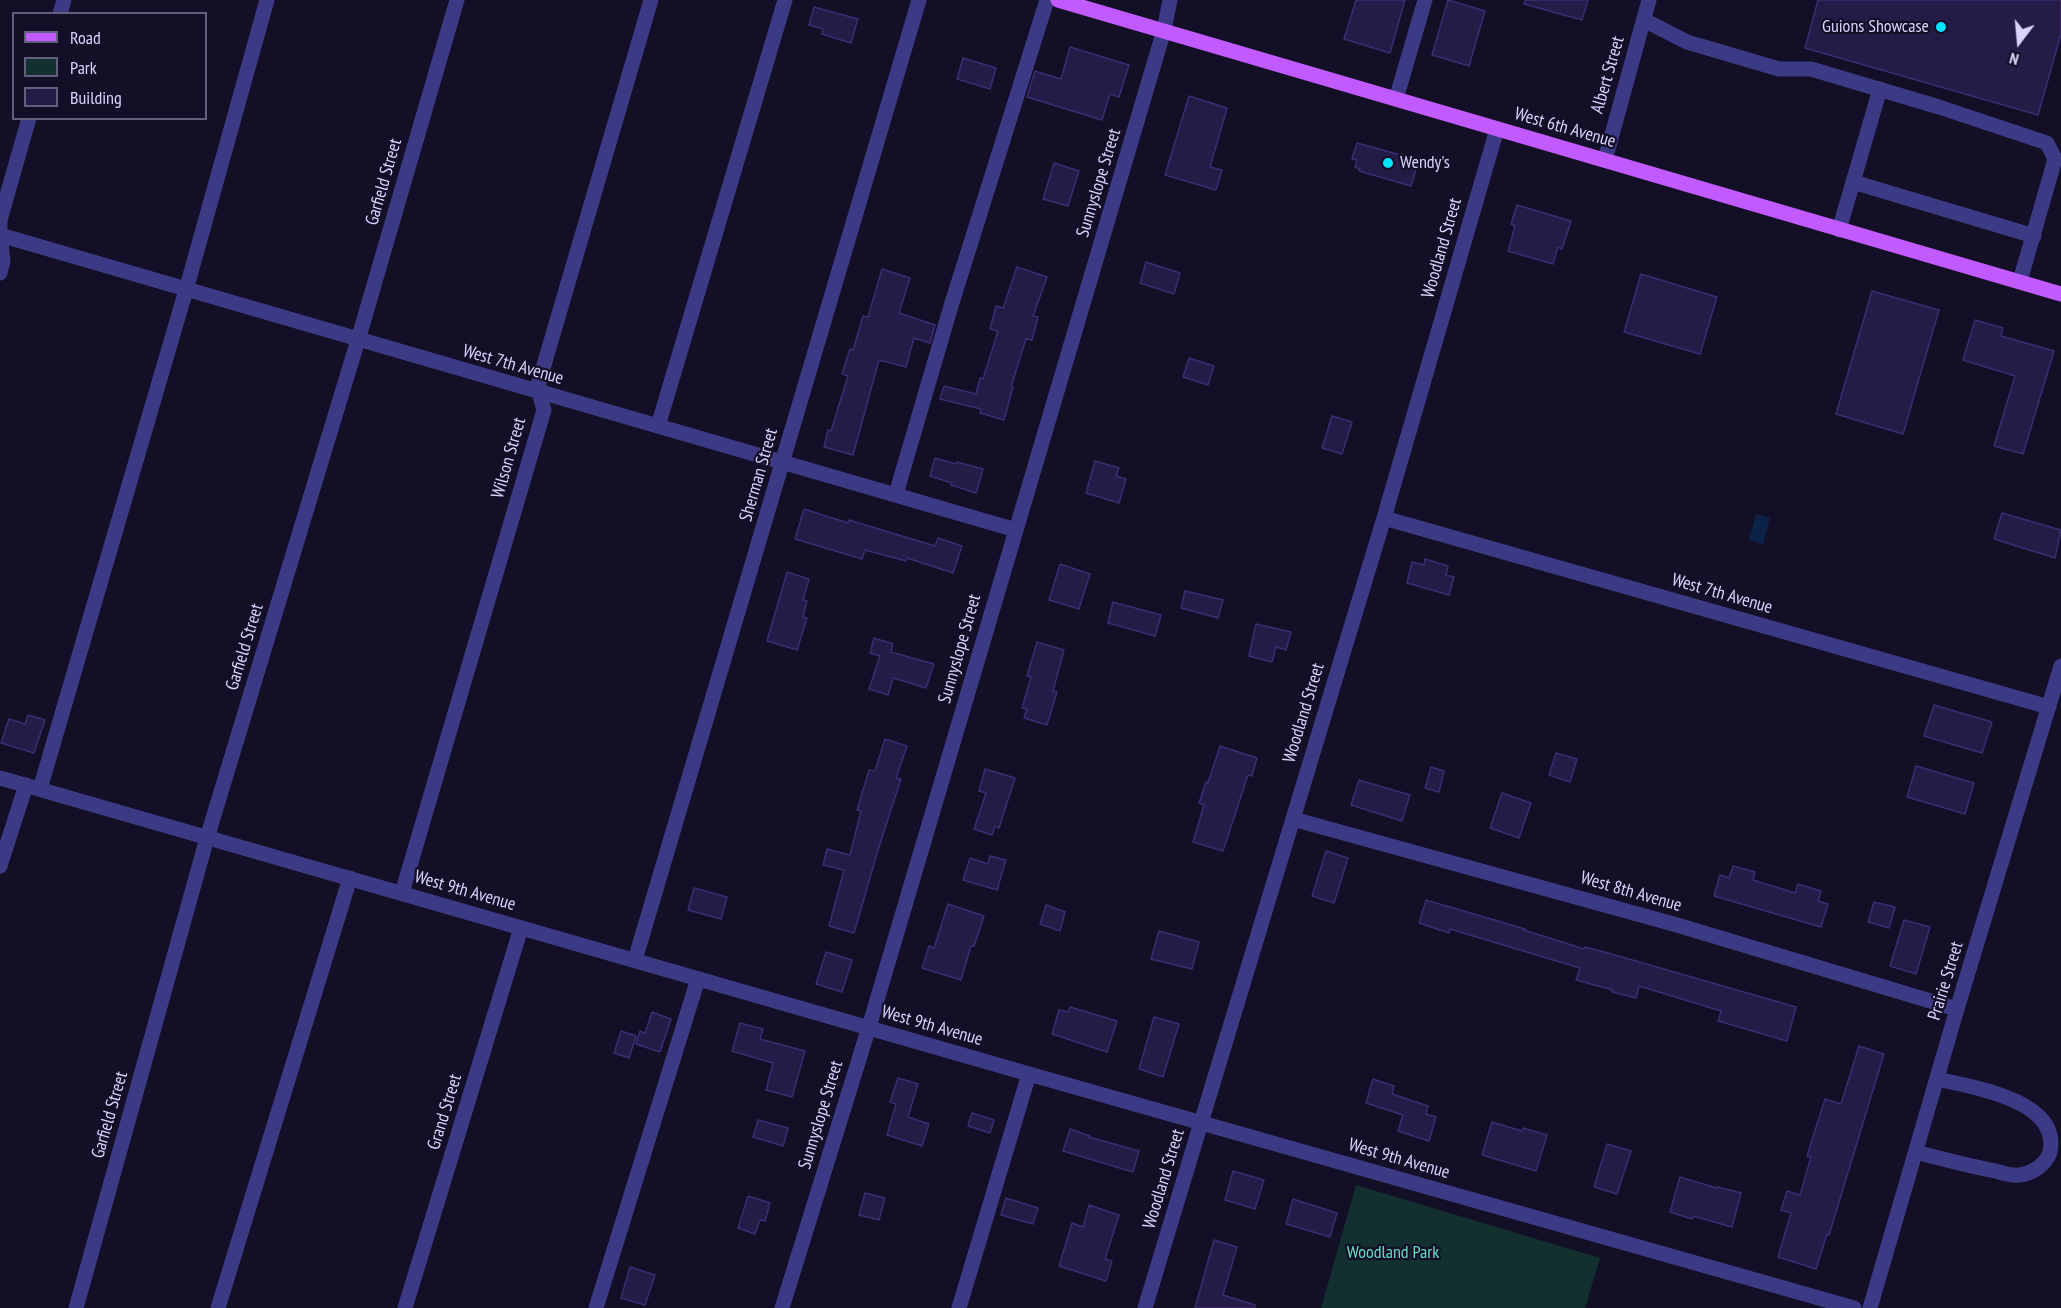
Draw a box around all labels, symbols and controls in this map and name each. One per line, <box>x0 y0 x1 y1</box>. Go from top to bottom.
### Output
legend <box>12 12 207 120</box>
north arrow <box>1989 12 2049 72</box>
place label: Guions Showcase <box>1822 16 1929 38</box>
marker: Guions Showcase <box>1934 20 1948 34</box>
text: Road <box>70 26 101 49</box>
street label: Albert Street <box>1587 34 1629 116</box>
text: N <box>2007 49 2021 70</box>
text: Park <box>70 56 97 79</box>
text: Building <box>70 86 122 109</box>
street label: West 6th Avenue <box>1512 103 1618 153</box>
street label: Sunnyslope Street <box>1072 126 1126 240</box>
street label: Garfield Street <box>361 136 407 228</box>
place label: Wendy's <box>1400 152 1450 174</box>
marker: Wendy's <box>1381 156 1395 170</box>
street label: Woodland Street <box>1417 196 1467 300</box>
street label: West 7th Avenue <box>460 340 566 390</box>
street label: Wilson Street <box>487 415 531 501</box>
street label: Sherman Street <box>735 426 783 524</box>
street label: West 7th Avenue <box>1669 569 1775 619</box>
street label: Sunnyslope Street <box>934 592 986 706</box>
street label: Garfield Street <box>222 601 268 693</box>
street label: Woodland Street <box>1279 661 1329 765</box>
street label: West 9th Avenue <box>412 866 518 916</box>
street label: West 8th Avenue <box>1578 867 1684 917</box>
street label: Prairie Street <box>1924 939 1968 1023</box>
street label: West 9th Avenue <box>879 1001 985 1051</box>
street label: Sunnyslope Street <box>794 1058 848 1172</box>
street label: Garfield Street <box>87 1069 133 1161</box>
street label: Grand Street <box>423 1072 467 1152</box>
street label: Woodland Street <box>1139 1127 1189 1231</box>
street label: West 9th Avenue <box>1346 1134 1452 1184</box>
park label: Woodland Park <box>1347 1242 1439 1264</box>

